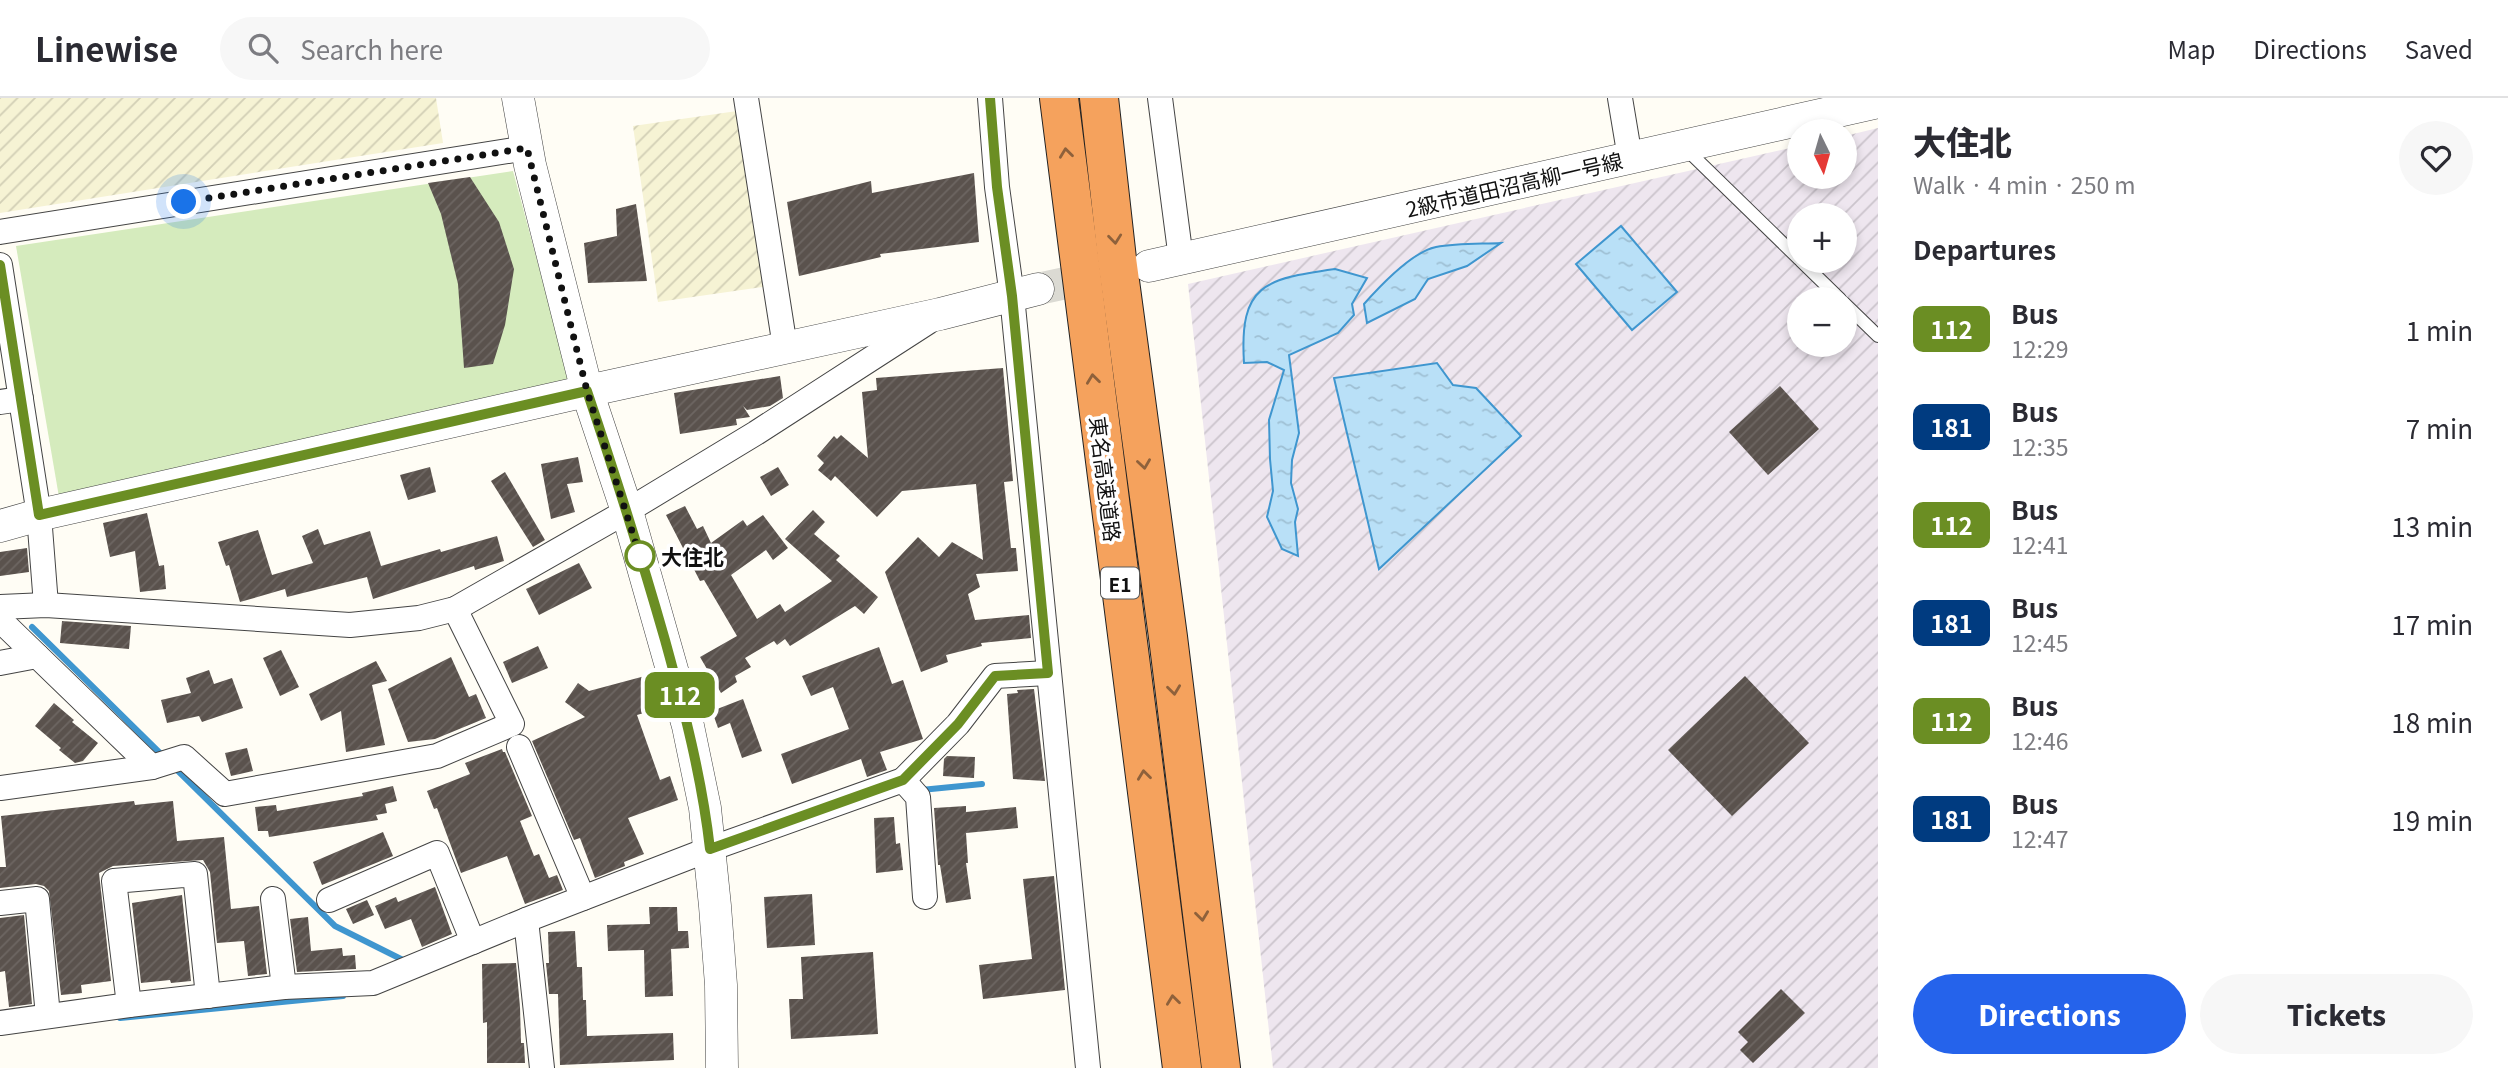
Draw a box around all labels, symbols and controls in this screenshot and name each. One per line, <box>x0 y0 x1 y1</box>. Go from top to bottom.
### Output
search box <box>220 17 710 80</box>
text: Linewise <box>35 24 178 72</box>
icon: search <box>244 29 282 67</box>
text: Search here <box>300 30 443 67</box>
text: Map <box>2167 31 2215 66</box>
text: Directions <box>2253 31 2367 66</box>
text: Saved <box>2405 31 2473 66</box>
text: 大住北 <box>1913 117 2012 165</box>
north arrow <box>1787 119 1857 189</box>
map controls <box>1787 119 1857 357</box>
button: heart <box>2399 121 2473 195</box>
street label: 2級市道田沼高柳一号線 <box>1403 144 1625 224</box>
one-way arrow <box>1058 147 1073 159</box>
text: Walk · 4 min · 250 m <box>1913 167 2136 201</box>
your location <box>166 184 201 219</box>
button: + <box>1787 203 1857 273</box>
text: Departures <box>1913 230 2056 267</box>
one-way arrow <box>1107 233 1122 245</box>
button: − <box>1787 287 1857 357</box>
text: Bus <box>2011 294 2058 331</box>
text: 112 <box>1930 311 1973 346</box>
text: 1 min <box>2406 311 2473 348</box>
text: 12:29 <box>2011 331 2068 365</box>
one-way arrow <box>1086 373 1101 385</box>
text: Bus <box>2011 392 2058 429</box>
text: 181 <box>1930 409 1973 444</box>
text: 7 min <box>2406 409 2473 446</box>
street label: 東名高速道路 <box>1083 415 1129 543</box>
text: 12:35 <box>2011 429 2068 463</box>
one-way arrow <box>1137 459 1152 470</box>
text: Bus <box>2011 490 2058 527</box>
text: 112 <box>1930 507 1973 542</box>
text: 13 min <box>2391 507 2473 544</box>
text: 12:41 <box>2011 527 2068 561</box>
marker: 大住北 <box>625 541 655 571</box>
place label: 大住北 <box>661 541 724 571</box>
road number: E1 <box>1101 568 1139 598</box>
text: Bus <box>2011 588 2058 625</box>
text: 181 <box>1930 605 1973 640</box>
text: 17 min <box>2391 605 2473 642</box>
text: 12:45 <box>2011 625 2068 659</box>
line badge: 112 <box>640 672 720 718</box>
text: 112 <box>659 677 701 712</box>
one-way arrow <box>1167 684 1182 696</box>
text: Bus <box>2011 686 2058 723</box>
text: 112 <box>1930 703 1973 738</box>
text: 18 min <box>2391 703 2473 740</box>
text: 12:46 <box>2011 723 2068 757</box>
one-way arrow <box>1137 769 1152 781</box>
text: Bus <box>2011 784 2058 821</box>
text: 181 <box>1930 801 1973 836</box>
text: 19 min <box>2391 801 2473 838</box>
text: 12:47 <box>2011 821 2068 855</box>
one-way arrow <box>1195 910 1210 922</box>
button: Directions <box>1913 974 2186 1054</box>
button: Tickets <box>2200 974 2473 1054</box>
one-way arrow <box>1166 994 1181 1006</box>

